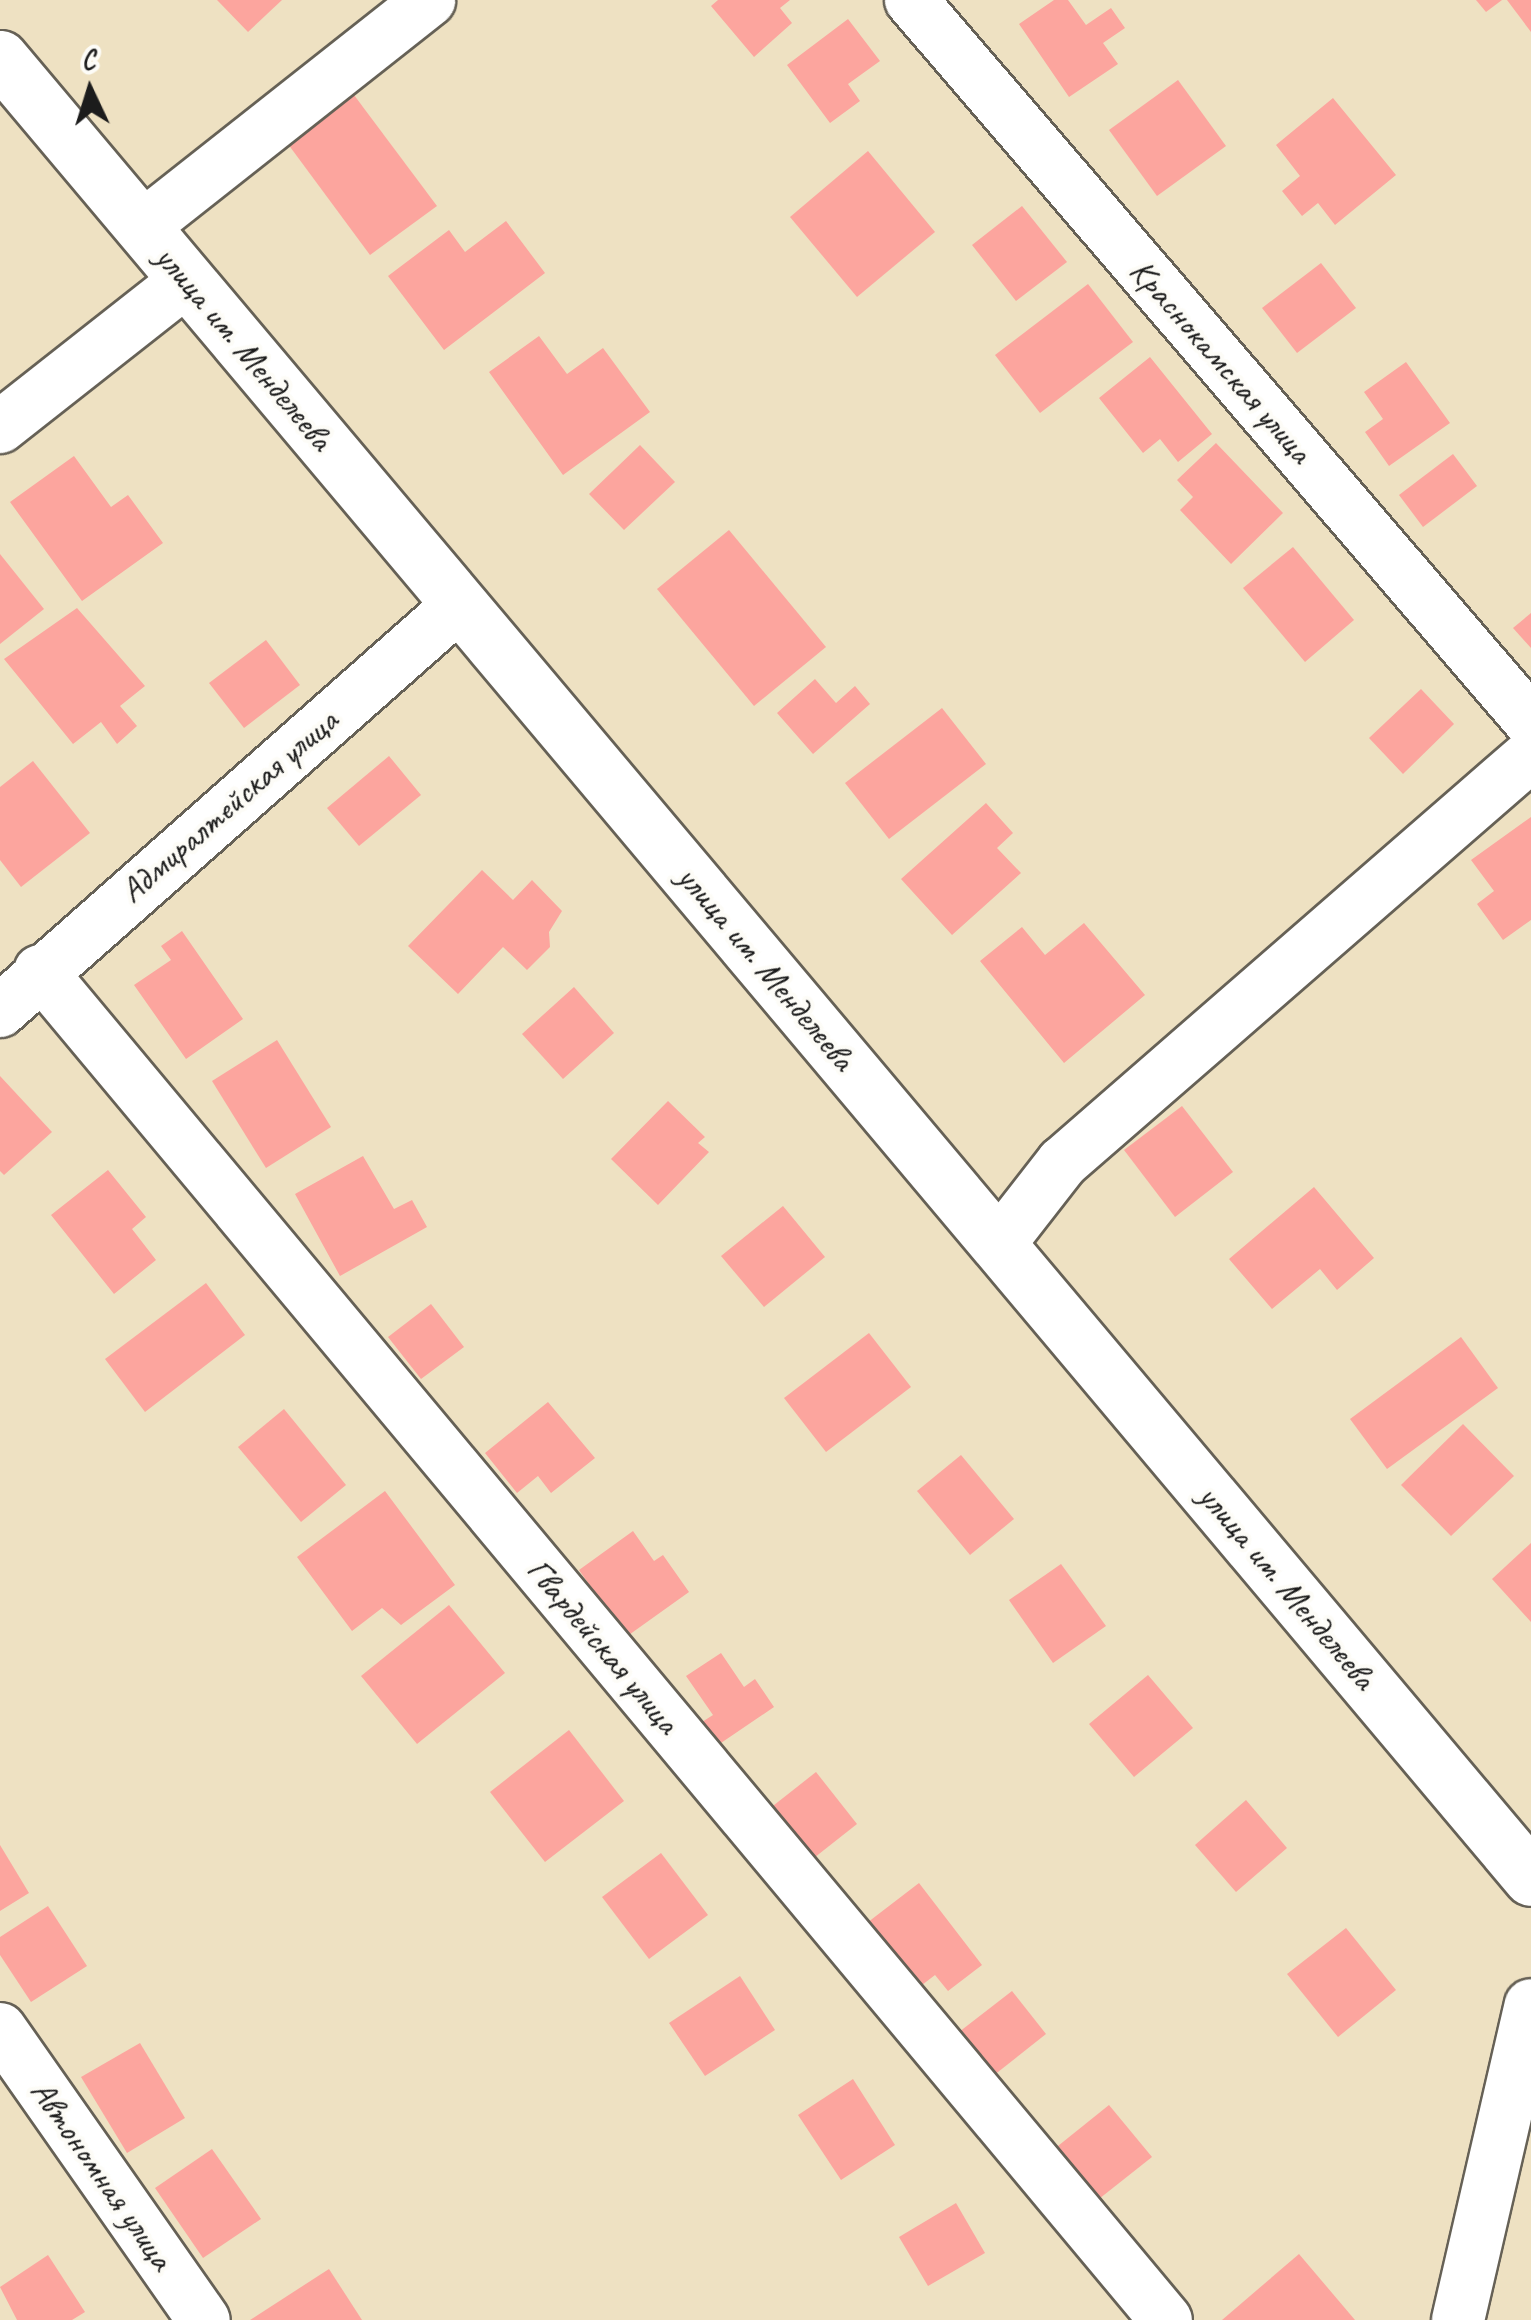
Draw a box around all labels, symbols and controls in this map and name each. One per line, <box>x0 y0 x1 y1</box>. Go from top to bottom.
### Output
north arrow <box>40 40 140 140</box>
text: С <box>80 42 96 78</box>
street label: улица им. Менделеева <box>146 237 342 459</box>
street label: Краснокамская улица <box>1120 249 1322 473</box>
street label: Адмиралтейская улица <box>111 699 347 913</box>
street label: улица им. Менделеева <box>668 857 864 1079</box>
street label: улица им. Менделеева <box>1189 1476 1385 1698</box>
street label: Гвардейская улица <box>517 1549 689 1743</box>
street label: Автономная улица <box>21 2071 183 2279</box>

